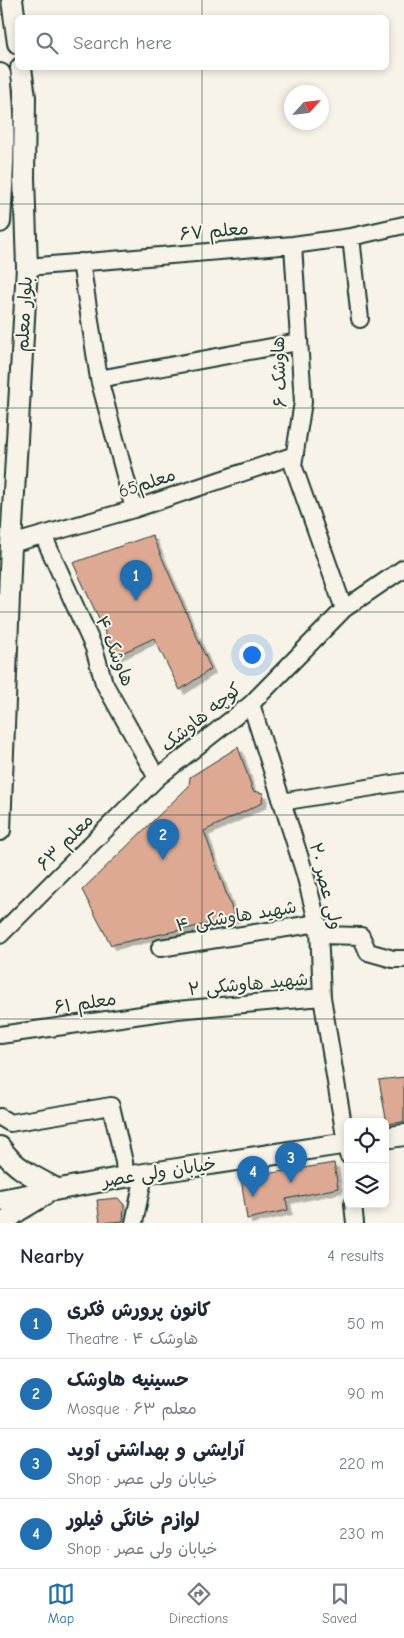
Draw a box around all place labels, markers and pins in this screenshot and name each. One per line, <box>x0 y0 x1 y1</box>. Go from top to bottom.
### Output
pin: 1 <box>120 560 152 601</box>
pin: 2 <box>147 819 179 860</box>
pin: 3 <box>275 1142 307 1183</box>
pin: 4 <box>237 1156 269 1197</box>

